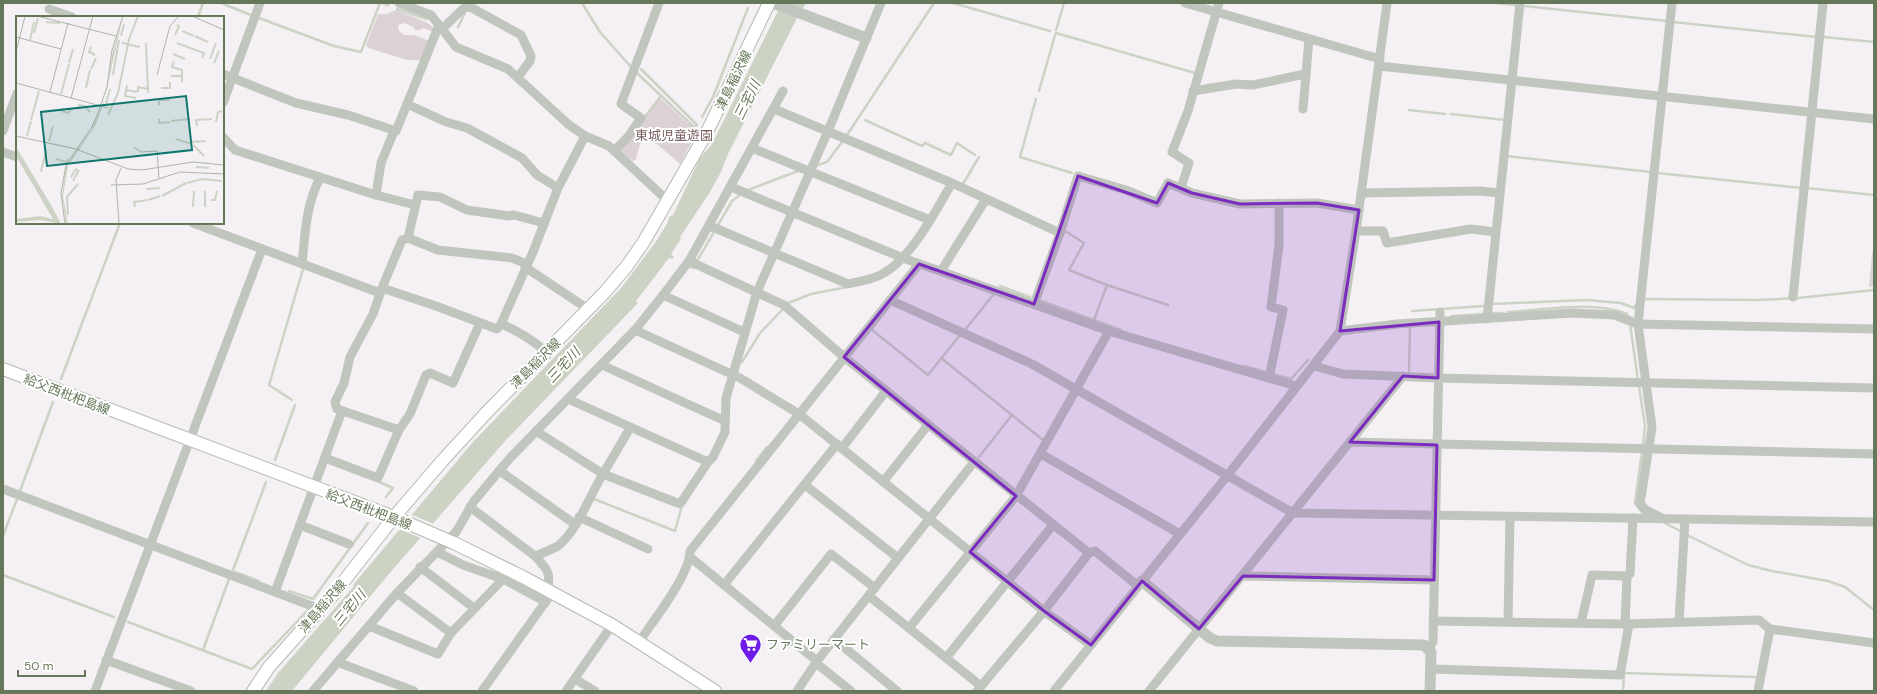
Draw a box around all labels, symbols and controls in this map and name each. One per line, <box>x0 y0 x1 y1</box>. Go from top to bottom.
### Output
inset map <box>16 16 224 224</box>
street label: 津島稲沢線 <box>712 47 755 113</box>
water label: 三宅川 <box>730 75 765 123</box>
park label: 東城児童遊園 <box>635 127 713 144</box>
street label: 津島稲沢線 <box>506 334 564 392</box>
water label: 三宅川 <box>542 342 585 386</box>
street label: 給父西枇杷島線 <box>21 370 112 419</box>
street label: 給父西枇杷島線 <box>323 485 414 534</box>
street label: 津島稲沢線 <box>295 576 350 636</box>
water label: 三宅川 <box>329 585 371 630</box>
supermarket icon: ファミリーマート <box>738 631 764 664</box>
place label: ファミリーマート <box>766 636 870 653</box>
scale bar <box>18 652 85 678</box>
text: 50 m <box>24 658 53 674</box>

